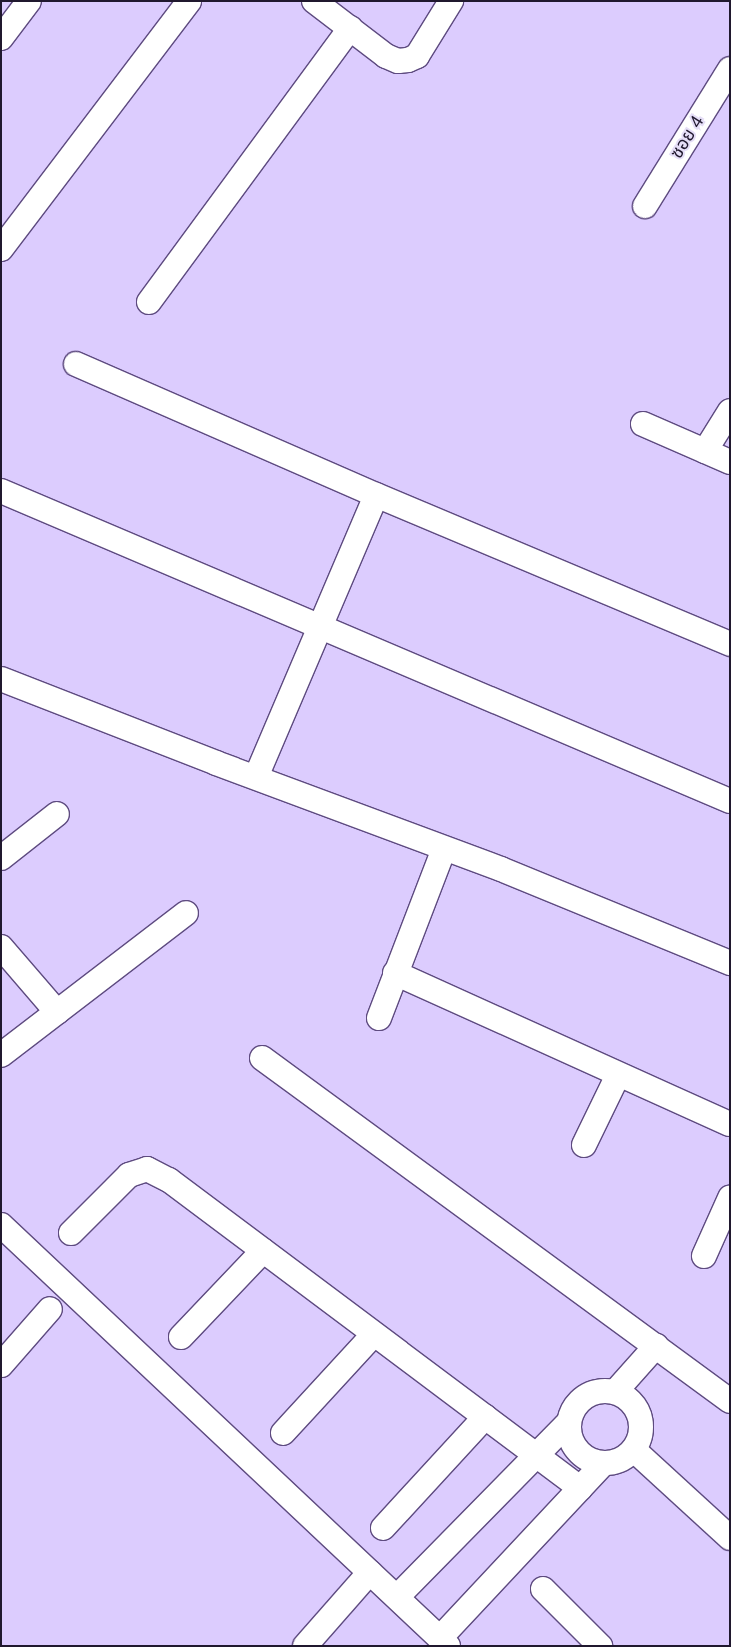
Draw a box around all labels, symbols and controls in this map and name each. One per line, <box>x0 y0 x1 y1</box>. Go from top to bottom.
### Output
street label: ซอย 4 <box>666 112 708 162</box>

